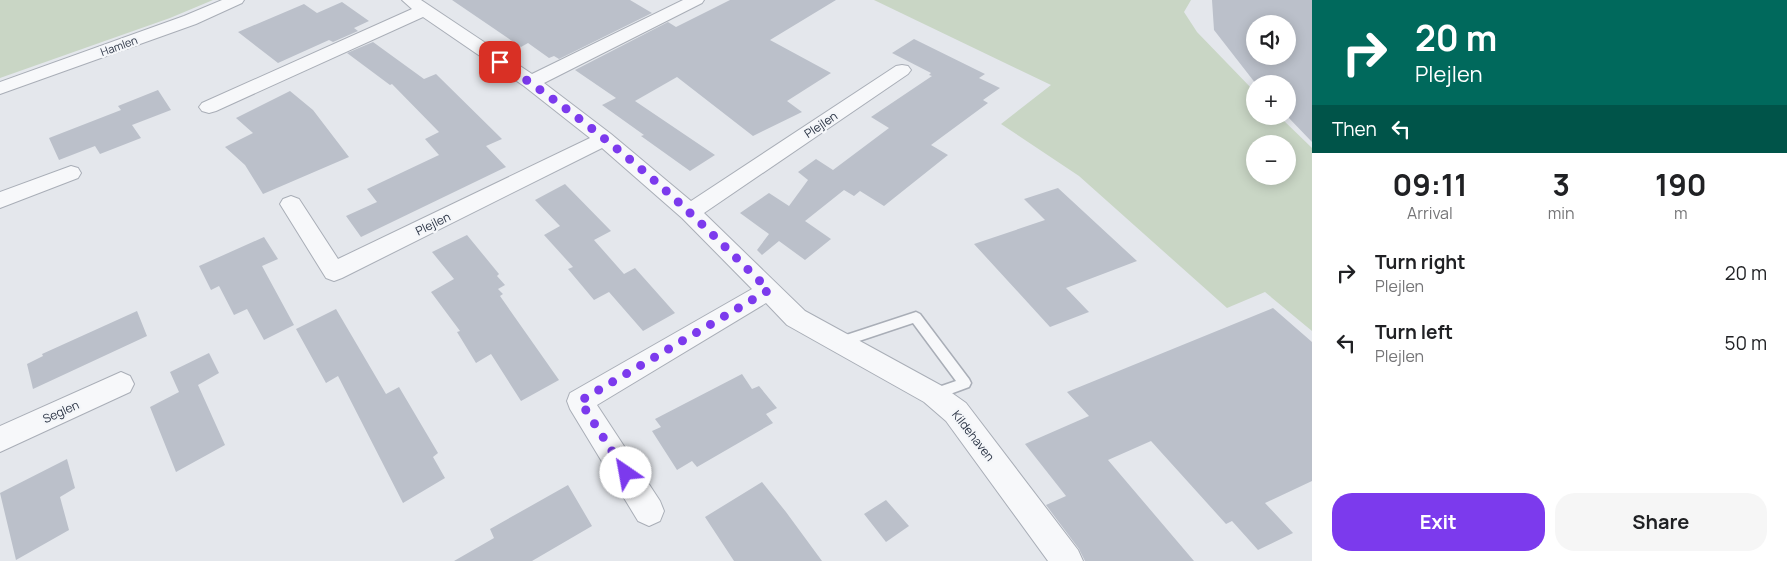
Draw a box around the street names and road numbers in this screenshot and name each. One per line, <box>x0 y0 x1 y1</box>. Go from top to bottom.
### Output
street label: Hamlen <box>98 32 139 59</box>
street label: Plejlen <box>801 107 841 142</box>
street label: Plejlen <box>412 208 453 239</box>
street label: Seglen <box>40 396 82 427</box>
street label: Kildehaven <box>948 407 999 465</box>

